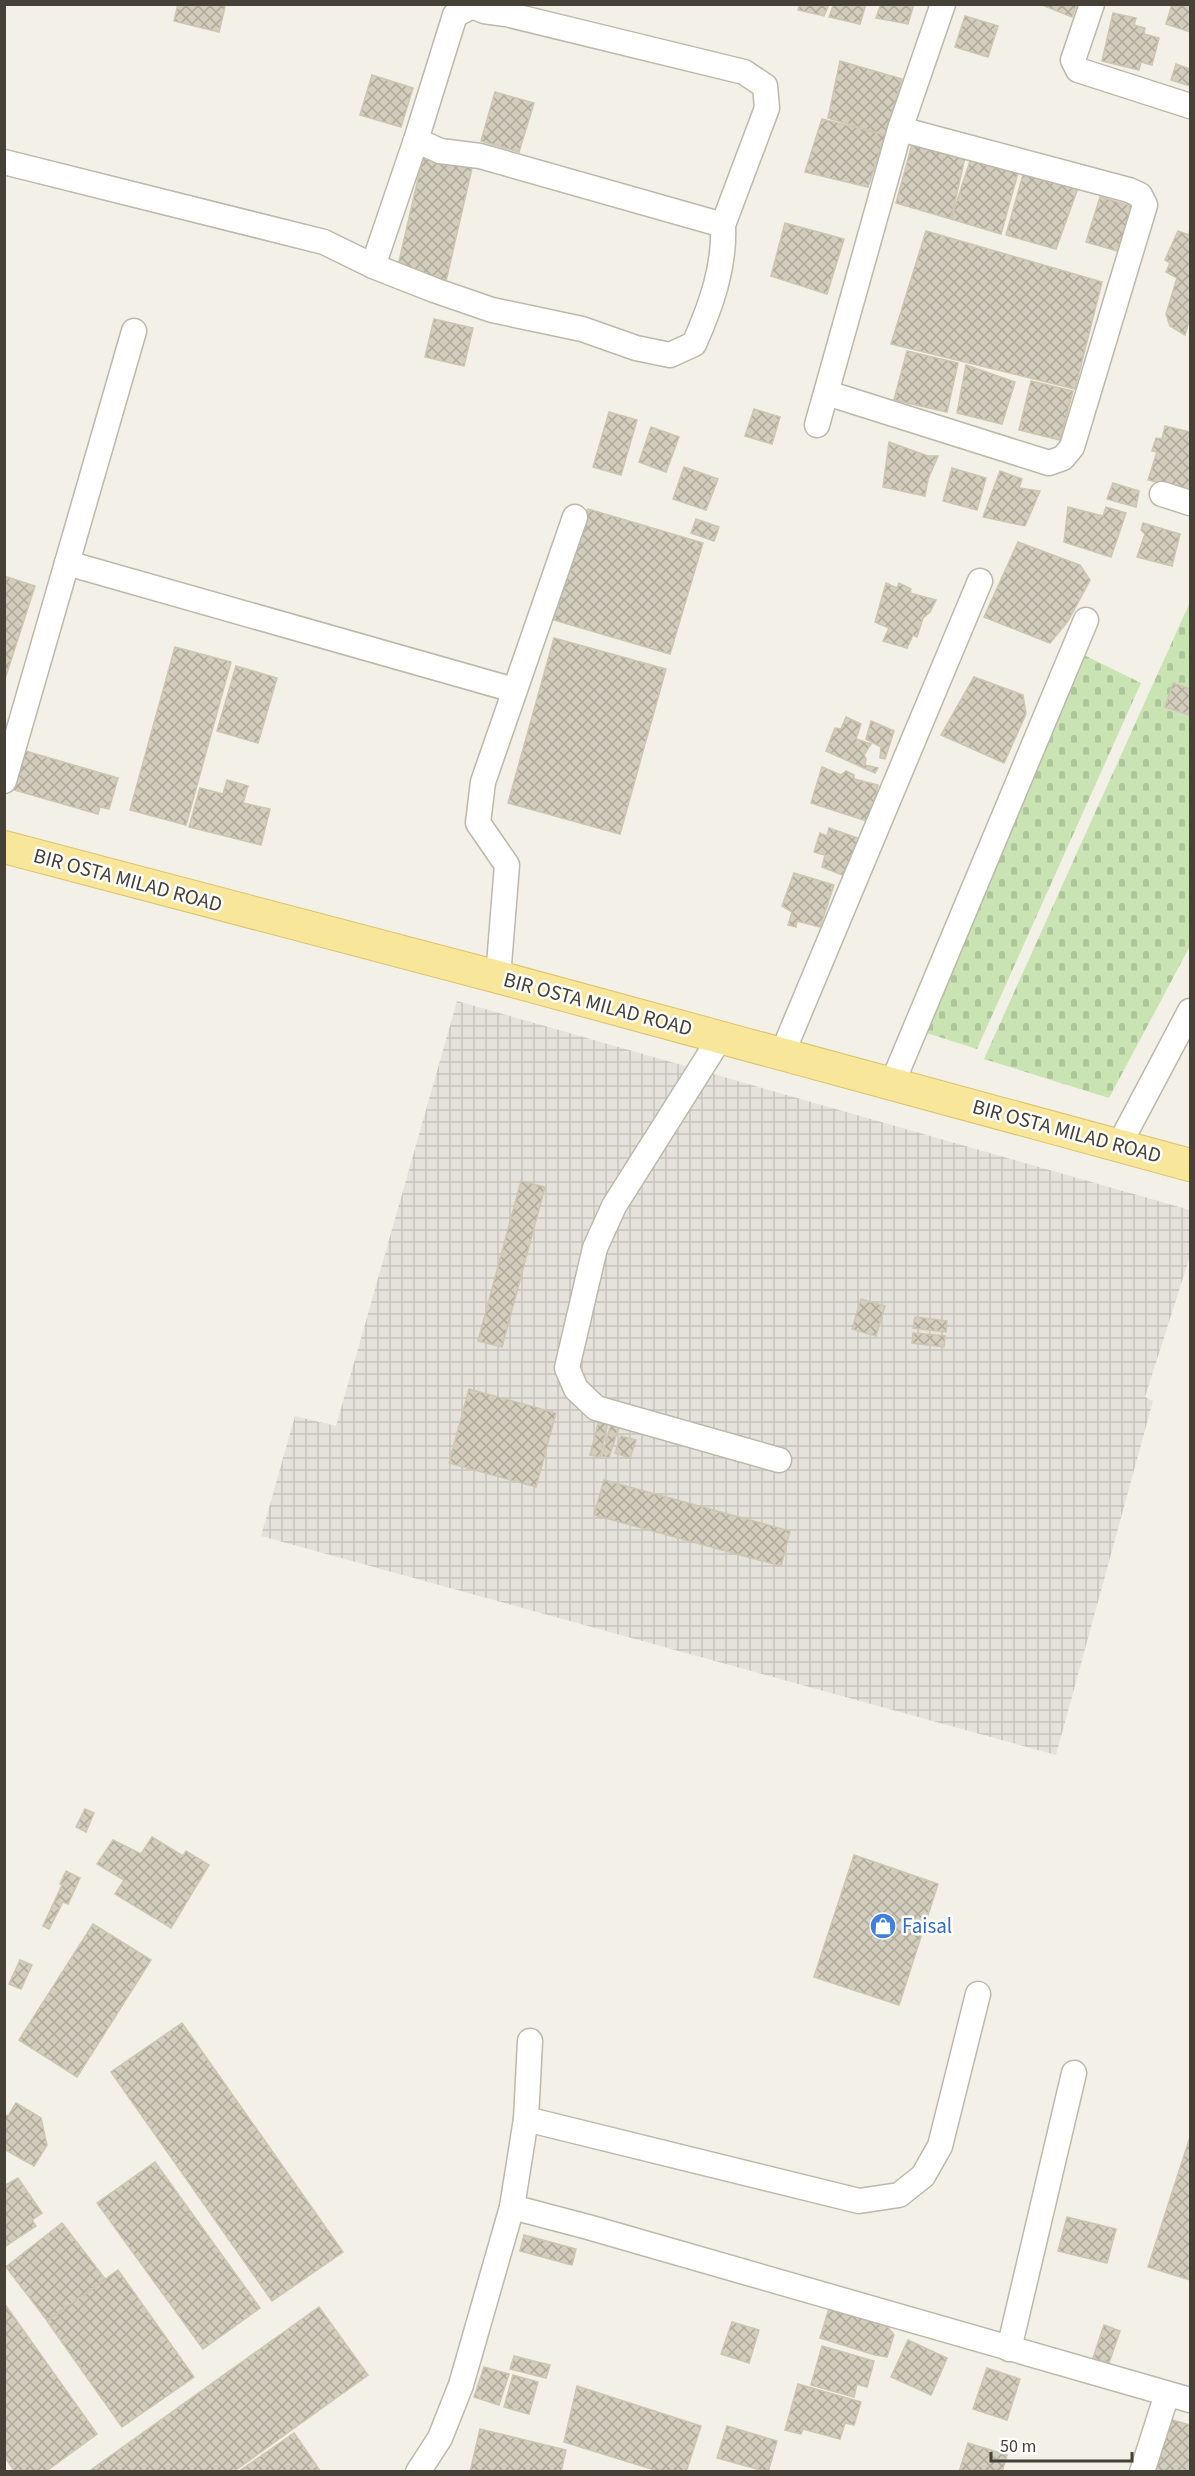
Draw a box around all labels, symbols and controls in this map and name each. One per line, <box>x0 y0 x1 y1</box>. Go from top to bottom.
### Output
street label: BIR OSTA MILAD ROAD <box>30 840 226 920</box>
street label: BIR OSTA MILAD ROAD <box>500 964 696 1044</box>
street label: BIR OSTA MILAD ROAD <box>969 1091 1165 1171</box>
shop icon: Faisal <box>868 1911 898 1941</box>
place label: Faisal <box>902 1911 952 1941</box>
scale bar <box>991 2425 1132 2463</box>
text: 50 m <box>1000 2434 1036 2459</box>

